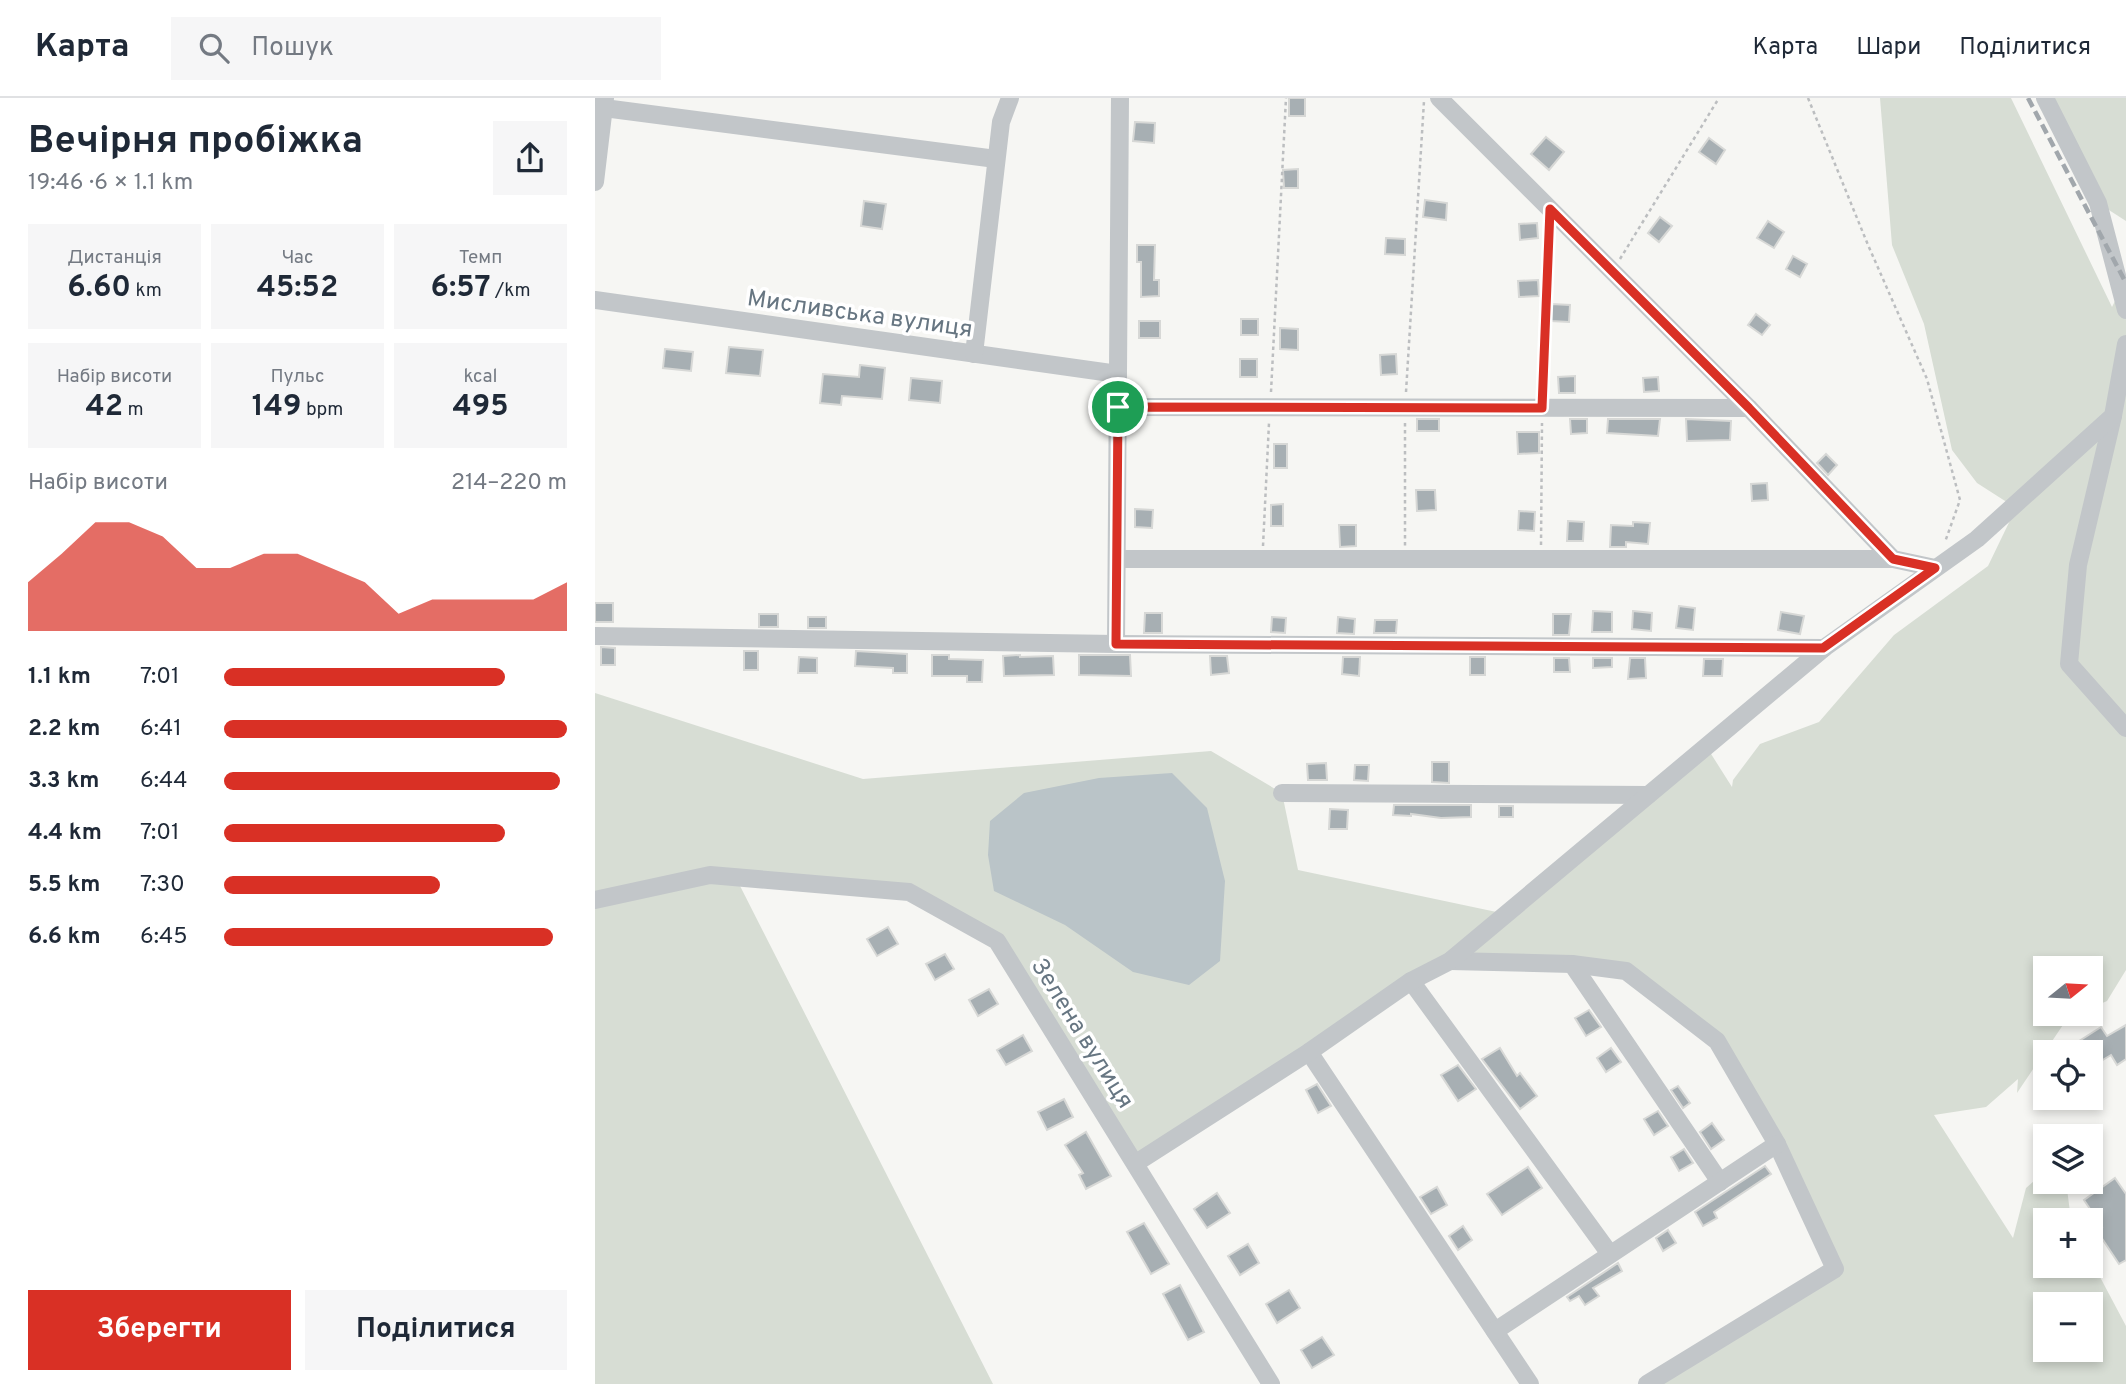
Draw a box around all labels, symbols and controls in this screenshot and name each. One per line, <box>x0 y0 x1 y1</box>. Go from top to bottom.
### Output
search box <box>171 17 661 80</box>
text: Карта <box>35 27 129 69</box>
icon: search <box>195 29 233 67</box>
text: Пошук <box>251 32 334 65</box>
text: Карта <box>1753 33 1818 63</box>
text: Шари <box>1856 33 1921 63</box>
text: Поділитися <box>1959 33 2091 63</box>
text: Вечірня пробіжка <box>28 118 363 167</box>
button: share <box>493 121 567 195</box>
text: 19:46 · 6 × 1.1 km <box>28 169 193 198</box>
text: Дистанція <box>67 246 162 270</box>
text: Час <box>281 246 314 270</box>
text: Темп <box>459 246 502 270</box>
text: 6.60 <box>67 270 131 307</box>
text: 45:52 <box>257 270 338 307</box>
text: 6:57 <box>430 270 491 307</box>
text: km <box>131 279 162 303</box>
text: /km <box>491 279 531 303</box>
street label: Мисливська вулиця <box>745 284 974 346</box>
text: Набір висоти <box>57 365 172 389</box>
text: Пульс <box>270 365 325 389</box>
text: kcal <box>464 365 497 389</box>
pin <box>1088 377 1148 437</box>
icon: arrive <box>1099 388 1137 426</box>
text: 42 <box>85 389 123 426</box>
text: 149 <box>252 389 302 426</box>
text: 495 <box>452 389 509 426</box>
text: m <box>123 398 144 422</box>
text: bpm <box>302 398 343 422</box>
text: Набір висоти <box>28 469 168 498</box>
text: 214–220 m <box>451 469 567 498</box>
text: 1.1 km <box>28 663 91 692</box>
text: 7:01 <box>140 663 180 692</box>
text: 2.2 km <box>28 715 101 744</box>
text: 6:41 <box>140 715 182 744</box>
text: 3.3 km <box>28 767 99 796</box>
text: 6:44 <box>140 767 187 796</box>
text: 4.4 km <box>28 819 102 848</box>
text: 7:01 <box>140 819 180 848</box>
text: 5.5 km <box>28 871 101 900</box>
text: 7:30 <box>140 871 185 900</box>
text: 6.6 km <box>28 923 101 952</box>
text: 6:45 <box>140 923 187 952</box>
street label: Зелена вулиця <box>1023 953 1139 1115</box>
north arrow <box>2033 956 2103 1026</box>
map controls <box>2033 956 2103 1362</box>
button: locate <box>2033 1040 2103 1110</box>
button: layers <box>2033 1124 2103 1194</box>
button: + <box>2033 1208 2103 1278</box>
button: Зберегти <box>28 1290 291 1370</box>
button: Поділитися <box>305 1290 567 1370</box>
button: − <box>2033 1292 2103 1362</box>

